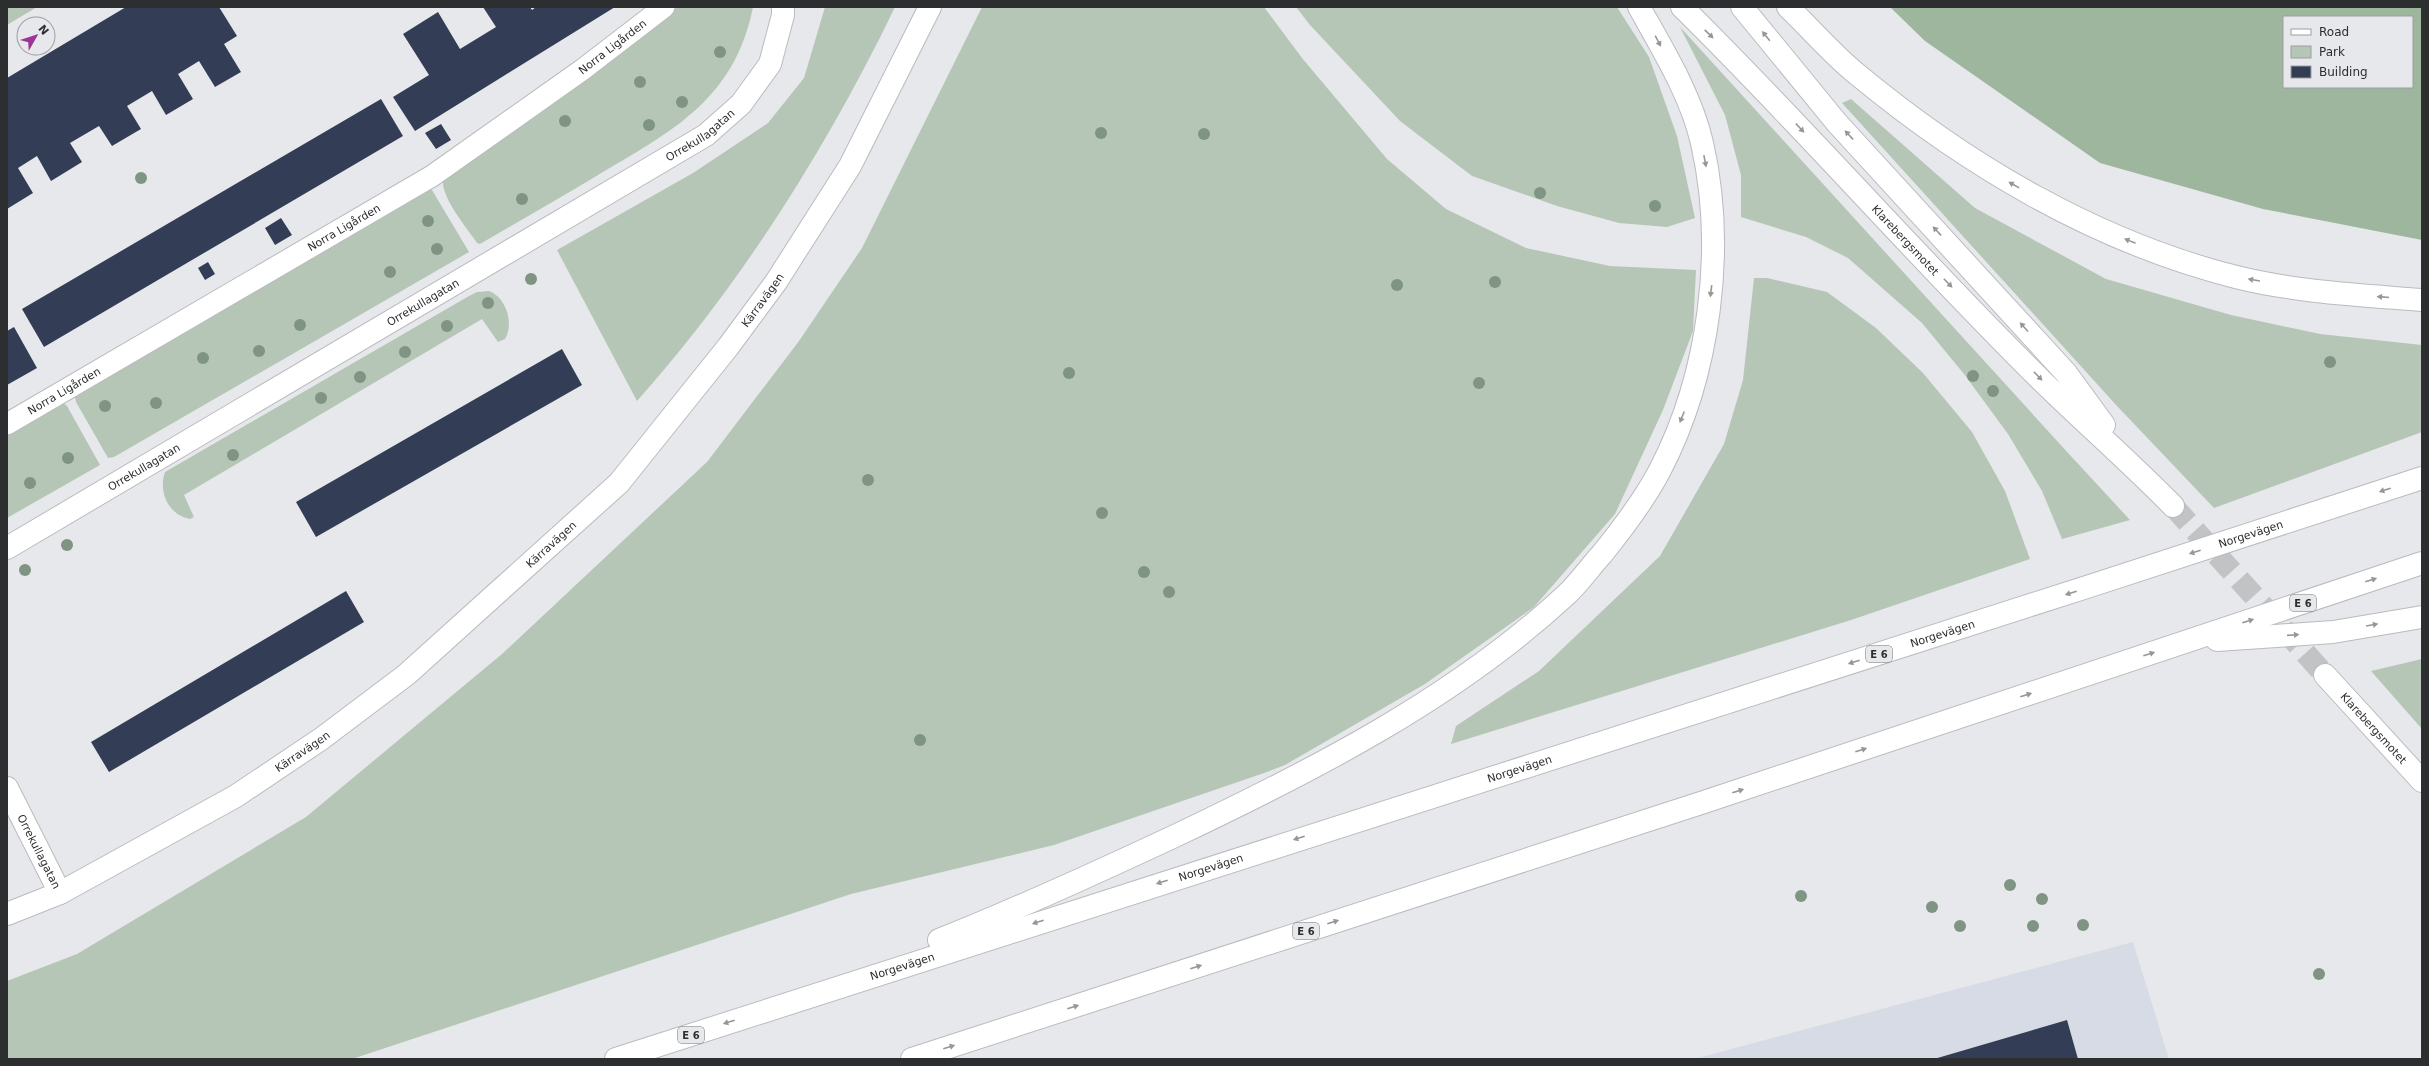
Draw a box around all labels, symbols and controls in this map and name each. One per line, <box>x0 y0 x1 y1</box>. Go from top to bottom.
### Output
north arrow <box>16 16 56 56</box>
legend <box>2283 16 2413 88</box>
street label: Norra Ligården <box>576 17 649 77</box>
text: N <box>35 22 51 38</box>
text: Road <box>2319 25 2349 39</box>
one-way arrow <box>1704 29 1714 39</box>
one-way arrow <box>1761 30 1770 41</box>
one-way arrow <box>1654 35 1661 47</box>
text: Park <box>2319 45 2345 59</box>
text: Building <box>2319 65 2368 79</box>
street label: Orrekullagatan <box>664 107 738 164</box>
one-way arrow <box>1795 123 1804 133</box>
one-way arrow <box>1844 130 1853 141</box>
one-way arrow <box>1703 155 1709 168</box>
one-way arrow <box>2008 181 2020 188</box>
street label: Norra Ligården <box>305 202 383 254</box>
street label: Klarebergsmotet <box>1869 203 1942 279</box>
one-way arrow <box>1932 226 1942 236</box>
one-way arrow <box>2124 238 2136 244</box>
street label: Kärravägen <box>739 271 787 330</box>
street label: Orrekullagatan <box>385 276 462 329</box>
one-way arrow <box>1943 277 1952 288</box>
one-way arrow <box>2248 277 2260 283</box>
one-way arrow <box>1708 285 1715 297</box>
one-way arrow <box>2377 293 2389 300</box>
one-way arrow <box>2020 322 2029 333</box>
street label: Norra Ligården <box>26 365 103 417</box>
one-way arrow <box>2033 371 2042 381</box>
one-way arrow <box>1679 411 1685 423</box>
street label: Orrekullagatan <box>106 441 183 494</box>
one-way arrow <box>2379 488 2391 494</box>
street label: Norgevägen <box>2217 518 2285 551</box>
street label: Kärravägen <box>523 519 579 571</box>
one-way arrow <box>2188 550 2200 556</box>
one-way arrow <box>2365 577 2377 583</box>
one-way arrow <box>2065 590 2077 596</box>
road number: E 6 <box>2290 595 2316 611</box>
street label: Norgevägen <box>1909 617 1977 650</box>
one-way arrow <box>2242 618 2254 624</box>
one-way arrow <box>2366 622 2378 628</box>
one-way arrow <box>2287 631 2299 638</box>
road number: E 6 <box>1866 646 1892 662</box>
one-way arrow <box>2144 651 2156 657</box>
one-way arrow <box>1848 659 1860 665</box>
street label: Klarebergsmotet <box>2337 690 2409 767</box>
one-way arrow <box>2020 692 2032 698</box>
street label: Kärravägen <box>273 729 333 775</box>
one-way arrow <box>1856 746 1868 752</box>
street label: Norgevägen <box>1486 753 1554 786</box>
one-way arrow <box>1732 788 1744 794</box>
street label: Orrekullagatan <box>14 812 63 891</box>
one-way arrow <box>1292 835 1304 841</box>
street label: Norgevägen <box>1177 851 1245 884</box>
one-way arrow <box>1155 879 1167 885</box>
one-way arrow <box>1032 919 1044 925</box>
one-way arrow <box>1328 919 1340 925</box>
road number: E 6 <box>1293 923 1319 939</box>
street label: Norgevägen <box>869 950 936 983</box>
one-way arrow <box>1191 964 1203 970</box>
one-way arrow <box>1067 1004 1079 1010</box>
one-way arrow <box>723 1019 735 1025</box>
road number: E 6 <box>678 1027 704 1043</box>
one-way arrow <box>943 1044 955 1050</box>

